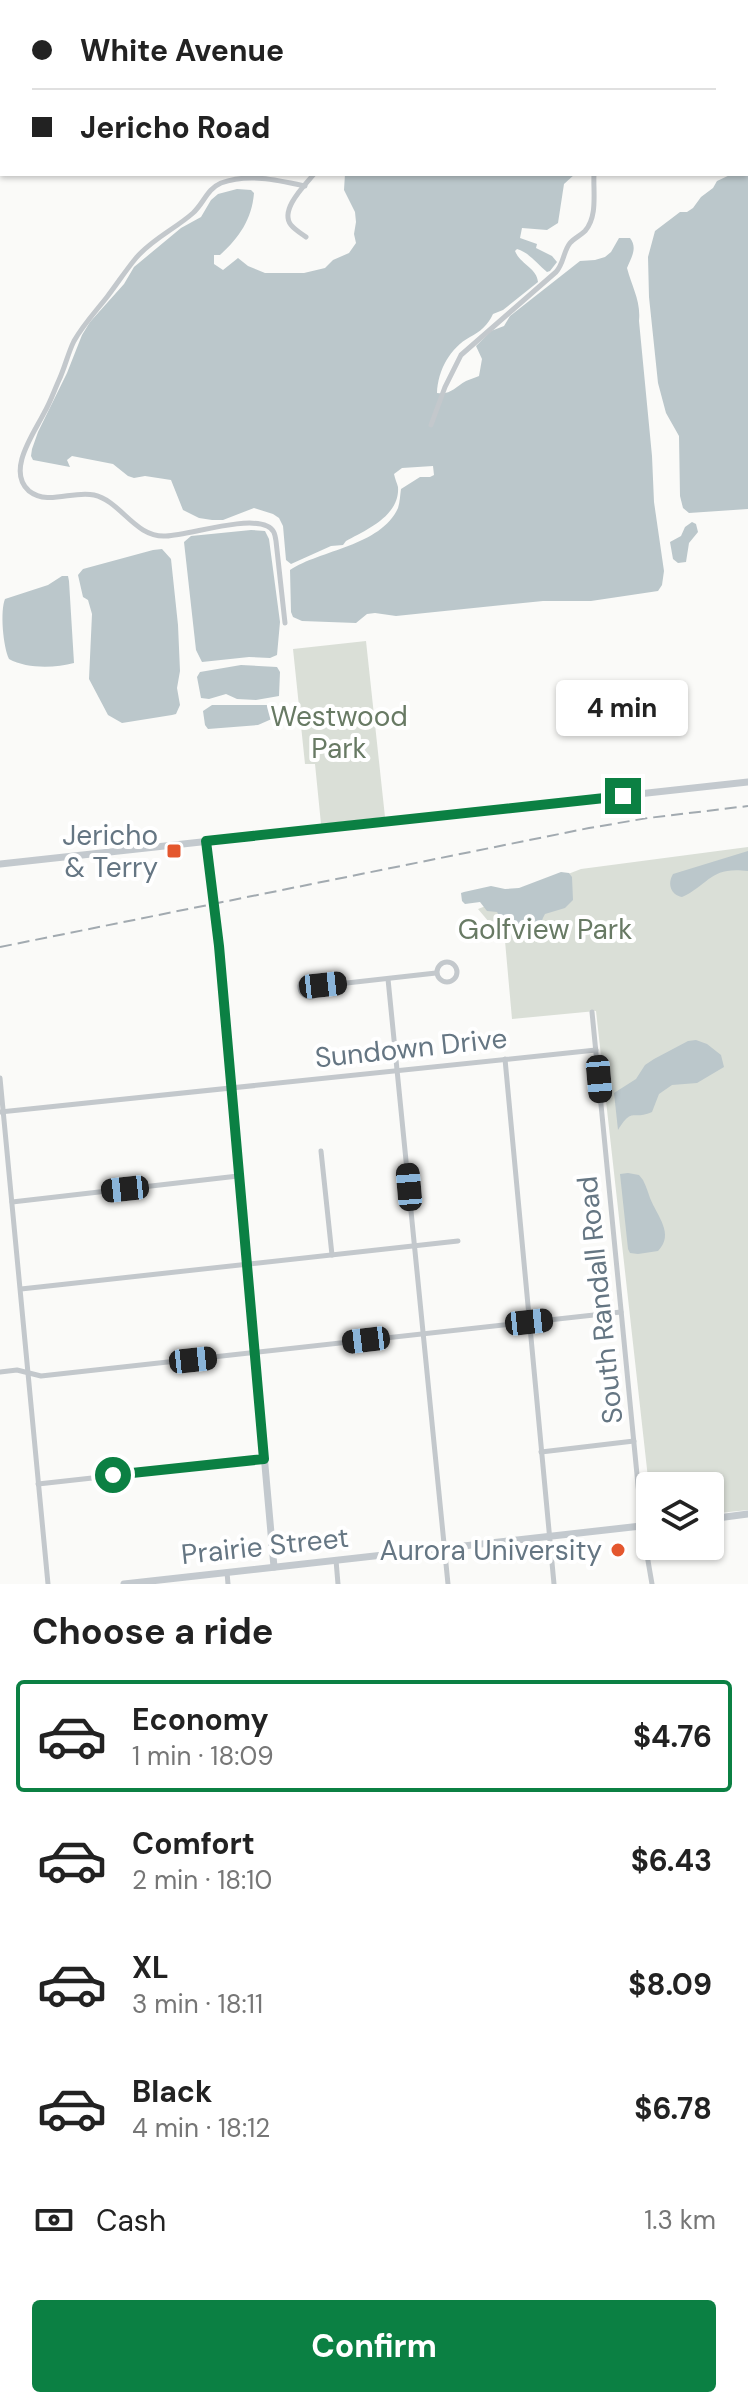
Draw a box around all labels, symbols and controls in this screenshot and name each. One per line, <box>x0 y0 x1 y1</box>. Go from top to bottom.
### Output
text: White Avenue <box>80 31 284 70</box>
text: Jericho Road <box>80 108 270 147</box>
callout: 4 min <box>557 680 689 736</box>
text: 4 min <box>587 691 657 725</box>
park label: Westwood Park <box>270 698 408 767</box>
route end <box>605 778 641 814</box>
place label: Jericho & Terry <box>62 817 158 886</box>
marker: Jericho & Terry <box>165 842 183 860</box>
park label: Golfview Park <box>458 911 632 948</box>
car <box>298 971 348 999</box>
street label: Sundown Drive <box>313 1020 509 1076</box>
car <box>585 1054 613 1104</box>
car <box>395 1162 423 1212</box>
street label: South Randall Road <box>569 1174 631 1426</box>
car <box>100 1175 150 1203</box>
car <box>504 1308 554 1336</box>
car <box>341 1325 391 1355</box>
car <box>168 1346 218 1374</box>
route start <box>95 1457 131 1493</box>
map controls <box>636 1472 724 1560</box>
button: layers <box>636 1472 724 1560</box>
street label: Prairie Street <box>179 1519 351 1573</box>
place label: Aurora University <box>379 1532 602 1569</box>
marker: Aurora University <box>609 1541 627 1559</box>
text: Choose a ride <box>32 1608 273 1655</box>
icon: car <box>36 1700 108 1772</box>
text: Economy <box>132 1700 269 1739</box>
text: $4.76 <box>633 1717 712 1756</box>
text: 1 min · 18:09 <box>132 1739 274 1773</box>
icon: car <box>36 1824 108 1896</box>
text: Comfort <box>132 1824 255 1863</box>
text: $6.43 <box>631 1841 712 1880</box>
text: 2 min · 18:10 <box>132 1863 272 1897</box>
icon: car <box>36 1948 108 2020</box>
text: XL <box>132 1948 169 1987</box>
text: $8.09 <box>628 1965 712 2004</box>
text: 3 min · 18:11 <box>132 1987 263 2021</box>
icon: car <box>36 2072 108 2144</box>
text: Black <box>132 2072 212 2111</box>
text: $6.78 <box>634 2089 712 2128</box>
text: 4 min · 18:12 <box>132 2111 270 2145</box>
icon: cash <box>32 2198 76 2242</box>
text: Cash <box>96 2201 166 2240</box>
text: 1.3 km <box>644 2203 716 2237</box>
button: Confirm <box>32 2300 716 2392</box>

